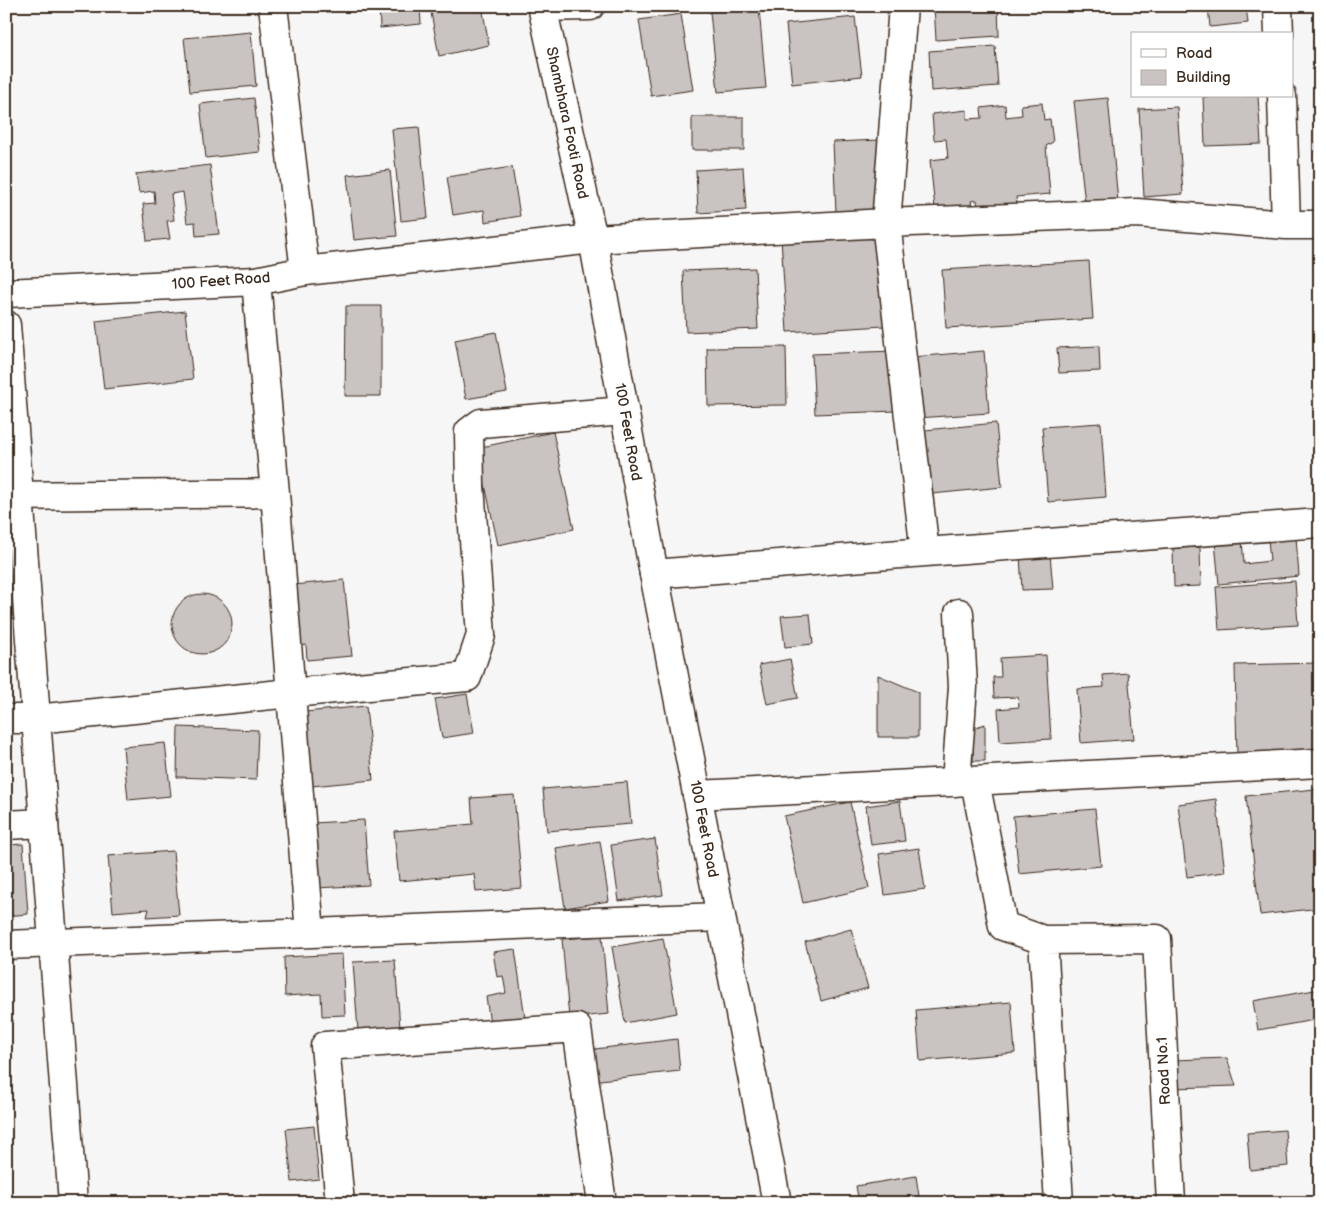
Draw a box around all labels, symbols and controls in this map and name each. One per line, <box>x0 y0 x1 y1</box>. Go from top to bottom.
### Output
legend <box>1131 32 1294 98</box>
text: Road <box>1176 44 1212 63</box>
street label: Shambhara Footi Road <box>542 45 592 201</box>
text: Building <box>1176 68 1231 87</box>
street label: 100 Feet Road <box>171 268 271 294</box>
street label: 100 Feet Road <box>610 382 646 482</box>
street label: 100 Feet Road <box>685 779 723 879</box>
street label: Road No.1 <box>1153 1036 1175 1106</box>

